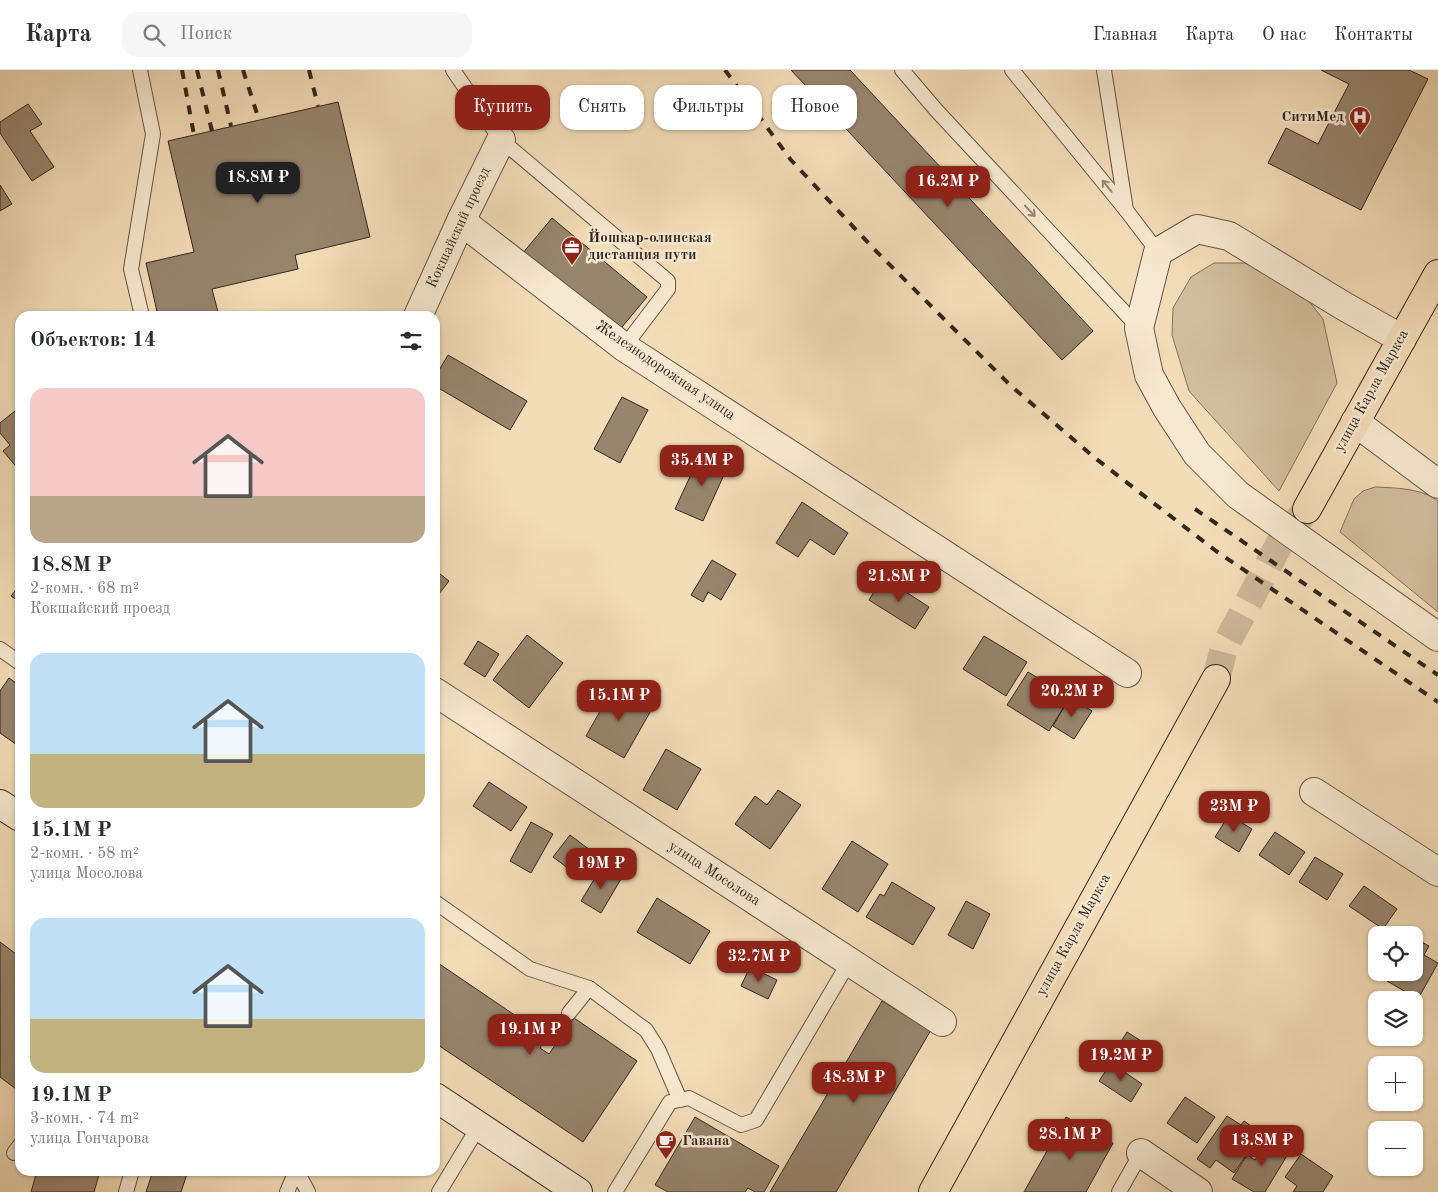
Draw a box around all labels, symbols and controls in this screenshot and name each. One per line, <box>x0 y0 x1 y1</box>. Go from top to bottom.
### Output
search box <box>122 12 472 57</box>
icon: search <box>140 21 168 49</box>
text: Карта <box>25 23 92 47</box>
text: Поиск <box>180 25 232 44</box>
text: Главная <box>1093 26 1157 44</box>
text: Карта <box>1185 26 1234 44</box>
text: О нас <box>1262 26 1306 44</box>
text: Контакты <box>1334 26 1413 44</box>
chip: Купить <box>455 85 550 130</box>
chip: Снять <box>560 85 644 130</box>
chip: Фильтры <box>654 85 762 130</box>
chip: Новое <box>772 85 857 130</box>
hospital icon: СитиМед <box>1348 105 1372 136</box>
place label: СитиМед <box>1281 110 1344 125</box>
pin: 18.8M ₽ <box>212 162 304 204</box>
street label: Кокшайский проезд <box>424 165 494 291</box>
pin: 16.2M ₽ <box>902 166 994 208</box>
text: 18.8M ₽ <box>227 170 289 186</box>
text: 16.2M ₽ <box>917 174 979 190</box>
one-way arrow <box>1101 180 1112 193</box>
one-way arrow <box>1024 205 1036 217</box>
place label: Йошкар-олинская дистанция пути <box>588 228 712 263</box>
office icon: Йошкар-олинская дистанция пути <box>560 235 584 266</box>
street label: Железнодорожная улица <box>592 319 738 424</box>
icon: filters <box>397 327 425 355</box>
street label: улица Карла Маркса <box>1332 327 1412 455</box>
text: Объектов: 14 <box>30 330 156 351</box>
icon: home <box>183 421 273 511</box>
pin: 35.4M ₽ <box>656 444 748 487</box>
text: 35.4M ₽ <box>671 453 733 469</box>
text: 18.8M ₽ <box>30 555 112 576</box>
pin: 21.8M ₽ <box>853 560 945 603</box>
text: 21.8M ₽ <box>868 569 930 585</box>
text: 2-комн. · 68 m² <box>30 581 139 597</box>
text: Кокшайский проезд <box>30 601 170 617</box>
pin: 20.2M ₽ <box>1026 676 1118 718</box>
pin: 15.1M ₽ <box>573 680 665 722</box>
text: 20.2M ₽ <box>1041 684 1103 700</box>
icon: home <box>183 686 273 776</box>
text: 15.1M ₽ <box>588 688 650 704</box>
pin: 23M ₽ <box>1199 790 1269 833</box>
text: 23M ₽ <box>1210 799 1258 815</box>
text: 15.1M ₽ <box>30 820 112 841</box>
street label: улица Мосолова <box>665 839 763 910</box>
text: 2-комн. · 58 m² <box>30 846 139 862</box>
pin: 19M ₽ <box>566 848 636 890</box>
text: 19M ₽ <box>577 856 625 872</box>
text: улица Мосолова <box>30 866 143 882</box>
street label: улица Карла Маркса <box>1034 871 1114 999</box>
map controls <box>1368 926 1423 1176</box>
button: locate <box>1368 926 1423 981</box>
pin: 32.7M ₽ <box>713 940 805 983</box>
text: 32.7M ₽ <box>728 949 790 965</box>
icon: home <box>183 951 273 1041</box>
button: layers <box>1368 991 1423 1046</box>
pin: 19.1M ₽ <box>484 1014 576 1056</box>
text: 19.1M ₽ <box>499 1022 561 1038</box>
pin: 19.2M ₽ <box>1075 1040 1167 1082</box>
text: 19.2M ₽ <box>1090 1048 1152 1064</box>
button: + <box>1368 1056 1423 1111</box>
pin: 48.3M ₽ <box>808 1062 900 1104</box>
text: 48.3M ₽ <box>823 1070 885 1086</box>
text: 19.1M ₽ <box>30 1085 112 1106</box>
text: 3-комн. · 74 m² <box>30 1111 139 1127</box>
pin: 28.1M ₽ <box>1024 1118 1116 1161</box>
button: − <box>1368 1121 1423 1176</box>
pin: 13.8M ₽ <box>1216 1124 1308 1167</box>
text: 28.1M ₽ <box>1039 1127 1101 1143</box>
cafe icon: Гавана <box>654 1129 678 1160</box>
text: улица Гончарова <box>30 1131 149 1147</box>
text: 13.8M ₽ <box>1231 1133 1293 1149</box>
place label: Гавана <box>682 1134 730 1149</box>

